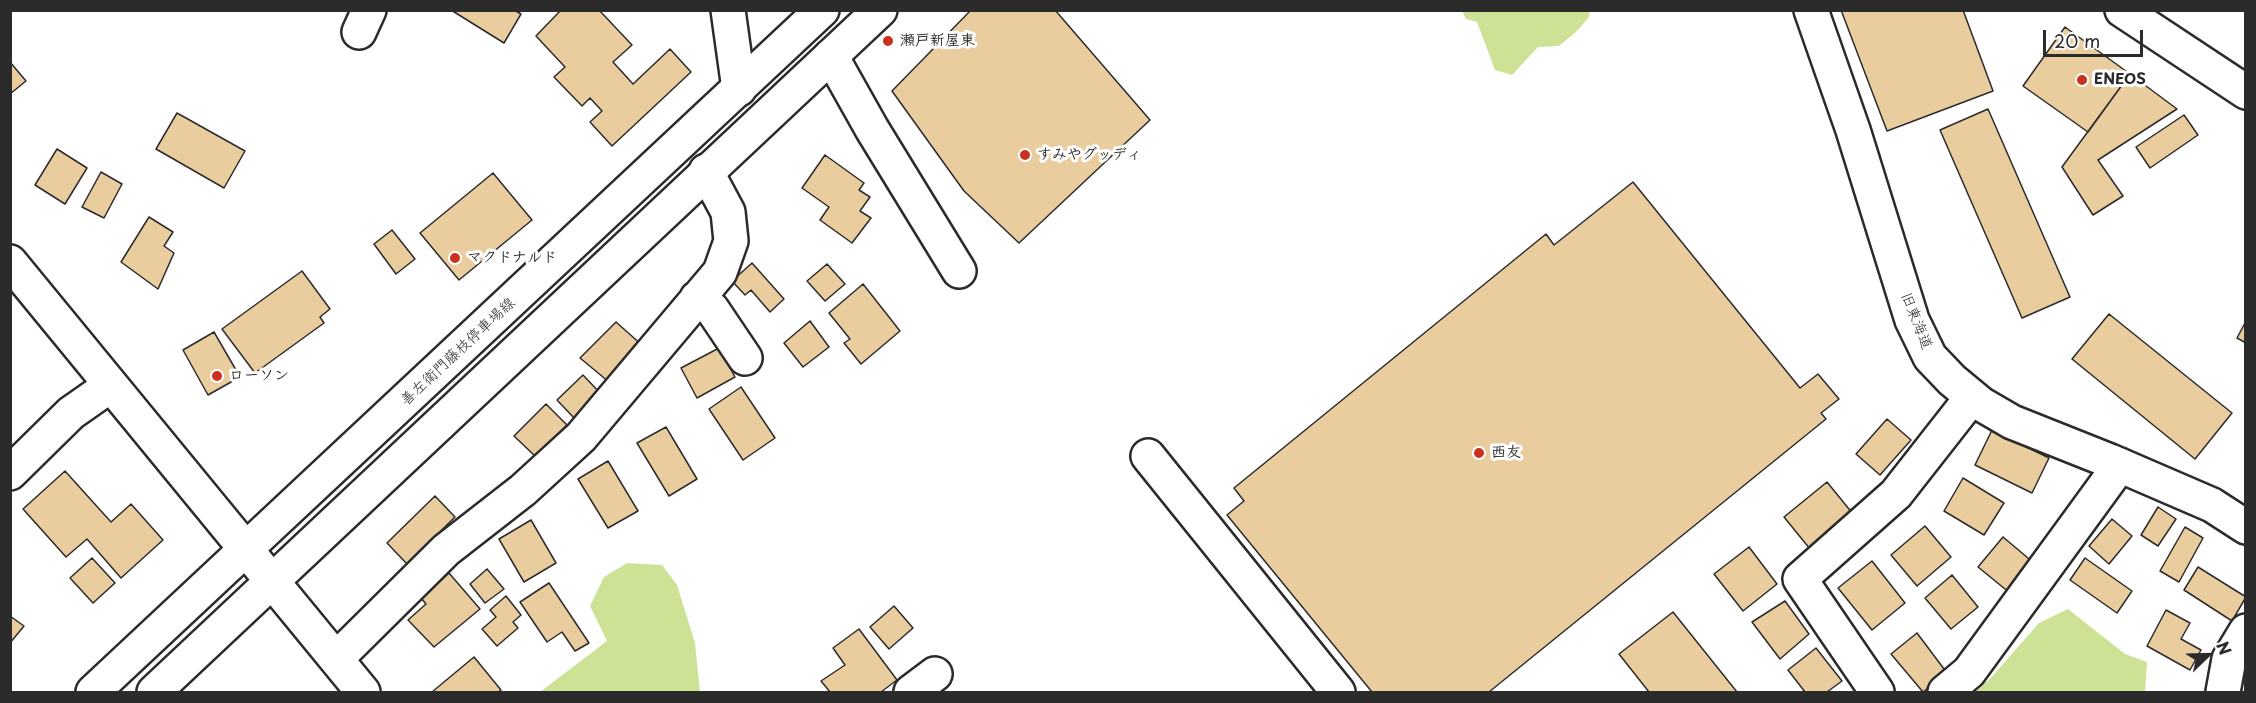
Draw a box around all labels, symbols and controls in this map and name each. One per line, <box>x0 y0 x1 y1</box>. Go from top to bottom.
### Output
scale bar <box>2046 18 2146 56</box>
text: 20 m <box>2054 27 2100 54</box>
place label: 瀬戸新屋東 <box>900 32 975 50</box>
marker: 瀬戸新屋東 <box>881 34 895 48</box>
place label: ENEOS <box>2094 71 2146 89</box>
marker: ENEOS <box>2075 73 2089 87</box>
place label: すみやグッディ <box>1037 146 1142 164</box>
marker: すみやグッディ <box>1018 148 1032 162</box>
place label: マクドナルド <box>467 249 557 267</box>
marker: マクドナルド <box>448 251 462 265</box>
street label: 旧東海道 <box>1896 290 1936 352</box>
street label: 善左衛門藤枝停車場線 <box>397 294 519 410</box>
place label: ローソン <box>229 367 289 385</box>
marker: ローソン <box>210 369 224 383</box>
place label: 西友 <box>1491 444 1521 462</box>
marker: 西友 <box>1472 446 1486 460</box>
north arrow <box>2178 625 2238 685</box>
text: N <box>2211 637 2238 658</box>

